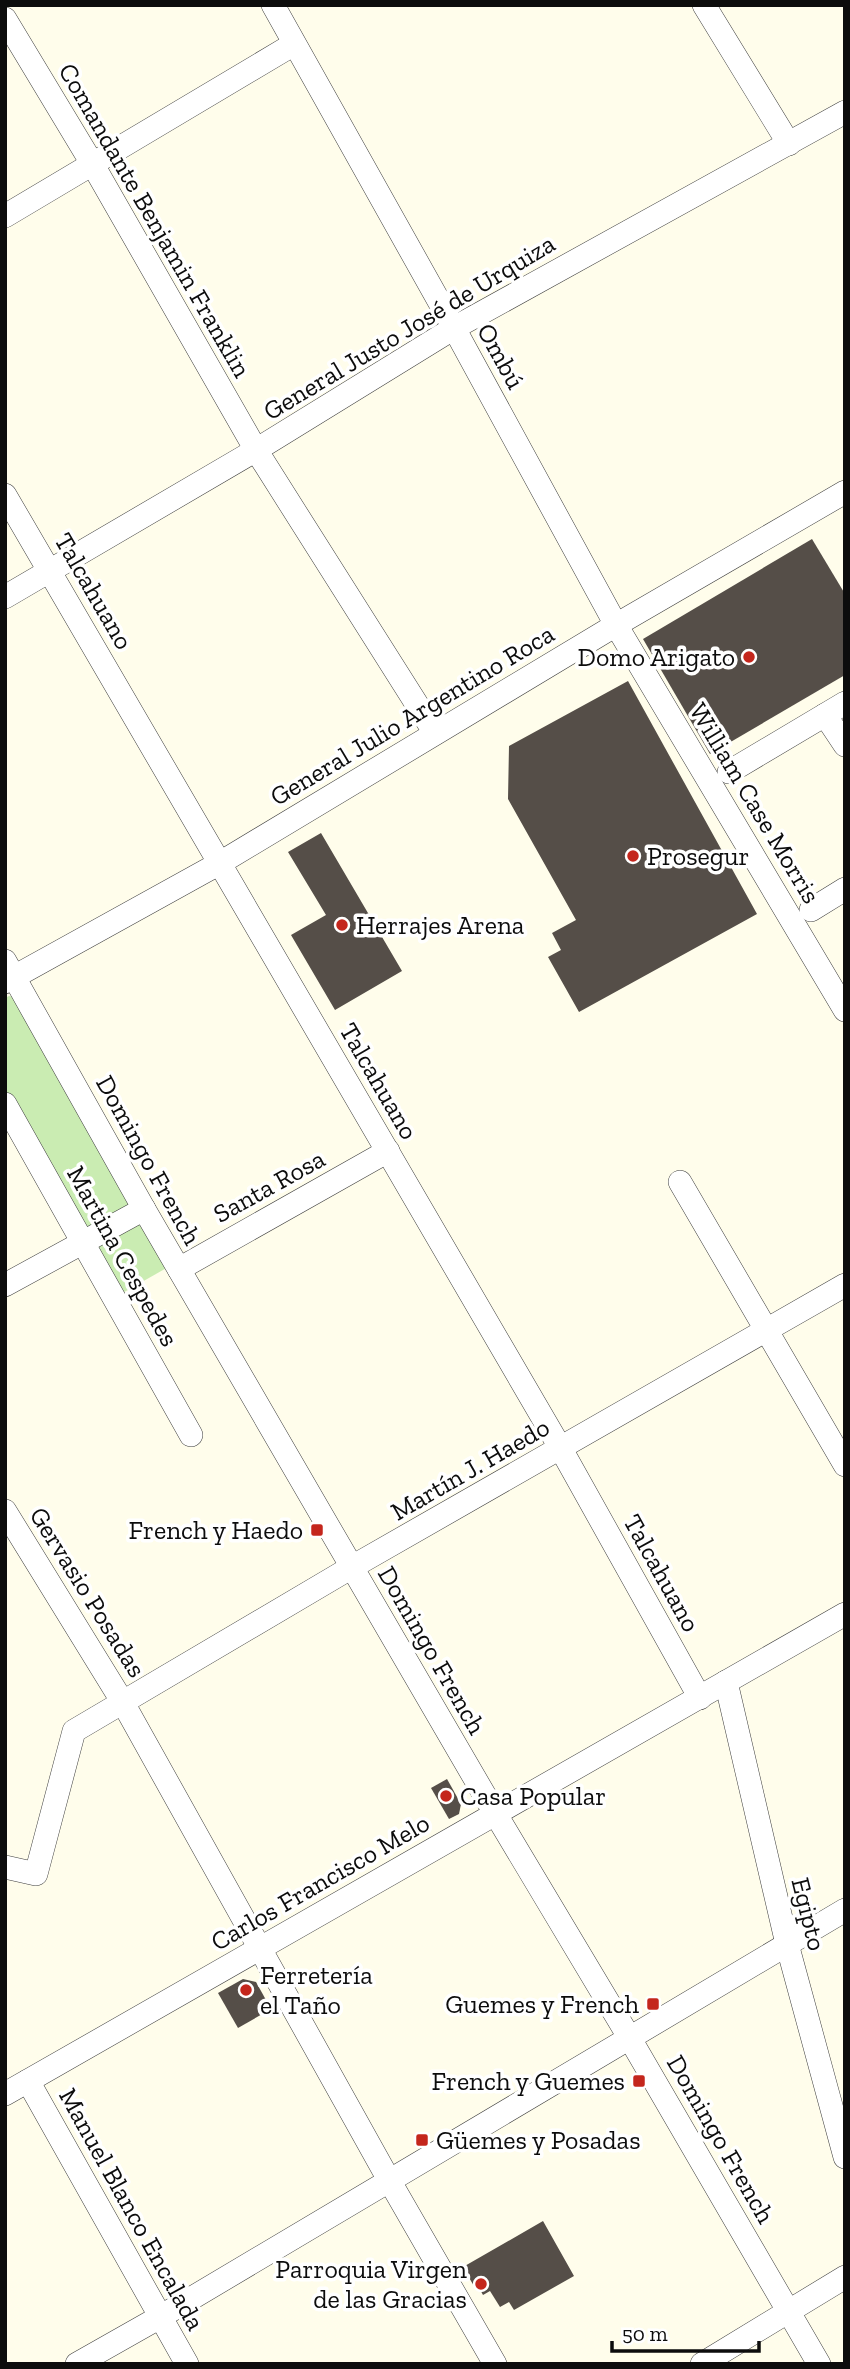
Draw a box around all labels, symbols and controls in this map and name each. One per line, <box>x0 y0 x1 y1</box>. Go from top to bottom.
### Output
street label: Comandante Benjamin Franklin <box>52 57 258 383</box>
street label: General Justo José de Urquiza <box>257 227 561 427</box>
street label: Ombú <box>470 318 532 395</box>
street label: Talcahuano <box>48 527 140 655</box>
street label: General Julio Argentino Roca <box>264 617 560 813</box>
place label: Domo Arigato <box>578 641 735 673</box>
marker: Domo Arigato <box>741 649 757 665</box>
street label: William Case Morris <box>683 697 827 909</box>
place label: Prosegur <box>647 840 750 872</box>
marker: Prosegur <box>625 848 641 864</box>
place label: Herrajes Arena <box>356 909 525 941</box>
marker: Herrajes Arena <box>334 917 350 933</box>
street label: Talcahuano <box>333 1017 425 1145</box>
street label: Domingo French <box>89 1070 209 1251</box>
street label: Santa Rosa <box>208 1142 331 1230</box>
street label: Martina Cespedes <box>60 1160 186 1352</box>
street label: Martín J. Haedo <box>385 1411 555 1527</box>
street label: Gervasio Posadas <box>23 1501 153 1683</box>
street label: Talcahuano <box>617 1509 707 1637</box>
place label: French y Haedo <box>129 1514 303 1546</box>
marker: French y Haedo <box>309 1522 325 1538</box>
street label: Domingo French <box>371 1560 493 1740</box>
place label: Casa Popular <box>460 1780 606 1812</box>
marker: Casa Popular <box>438 1788 454 1804</box>
street label: Carlos Francisco Melo <box>205 1806 435 1958</box>
street label: Egipto <box>785 1874 833 1954</box>
place label: Ferretería el Taño <box>260 1959 373 2021</box>
marker: Ferretería el Taño <box>238 1982 254 1998</box>
place label: Guemes y French <box>445 1988 639 2020</box>
marker: Guemes y French <box>645 1996 661 2012</box>
street label: Domingo French <box>660 2049 782 2229</box>
place label: French y Guemes <box>431 2065 625 2097</box>
marker: French y Guemes <box>631 2073 647 2089</box>
street label: Manuel Blanco Encalada <box>52 2082 212 2336</box>
place label: Güemes y Posadas <box>436 2124 641 2156</box>
marker: Güemes y Posadas <box>414 2132 430 2148</box>
place label: Parroquia Virgen de las Gracias <box>275 2253 467 2315</box>
marker: Parroquia Virgen de las Gracias <box>473 2276 489 2292</box>
scale bar <box>612 2310 759 2354</box>
text: 50 m <box>622 2321 668 2346</box>

